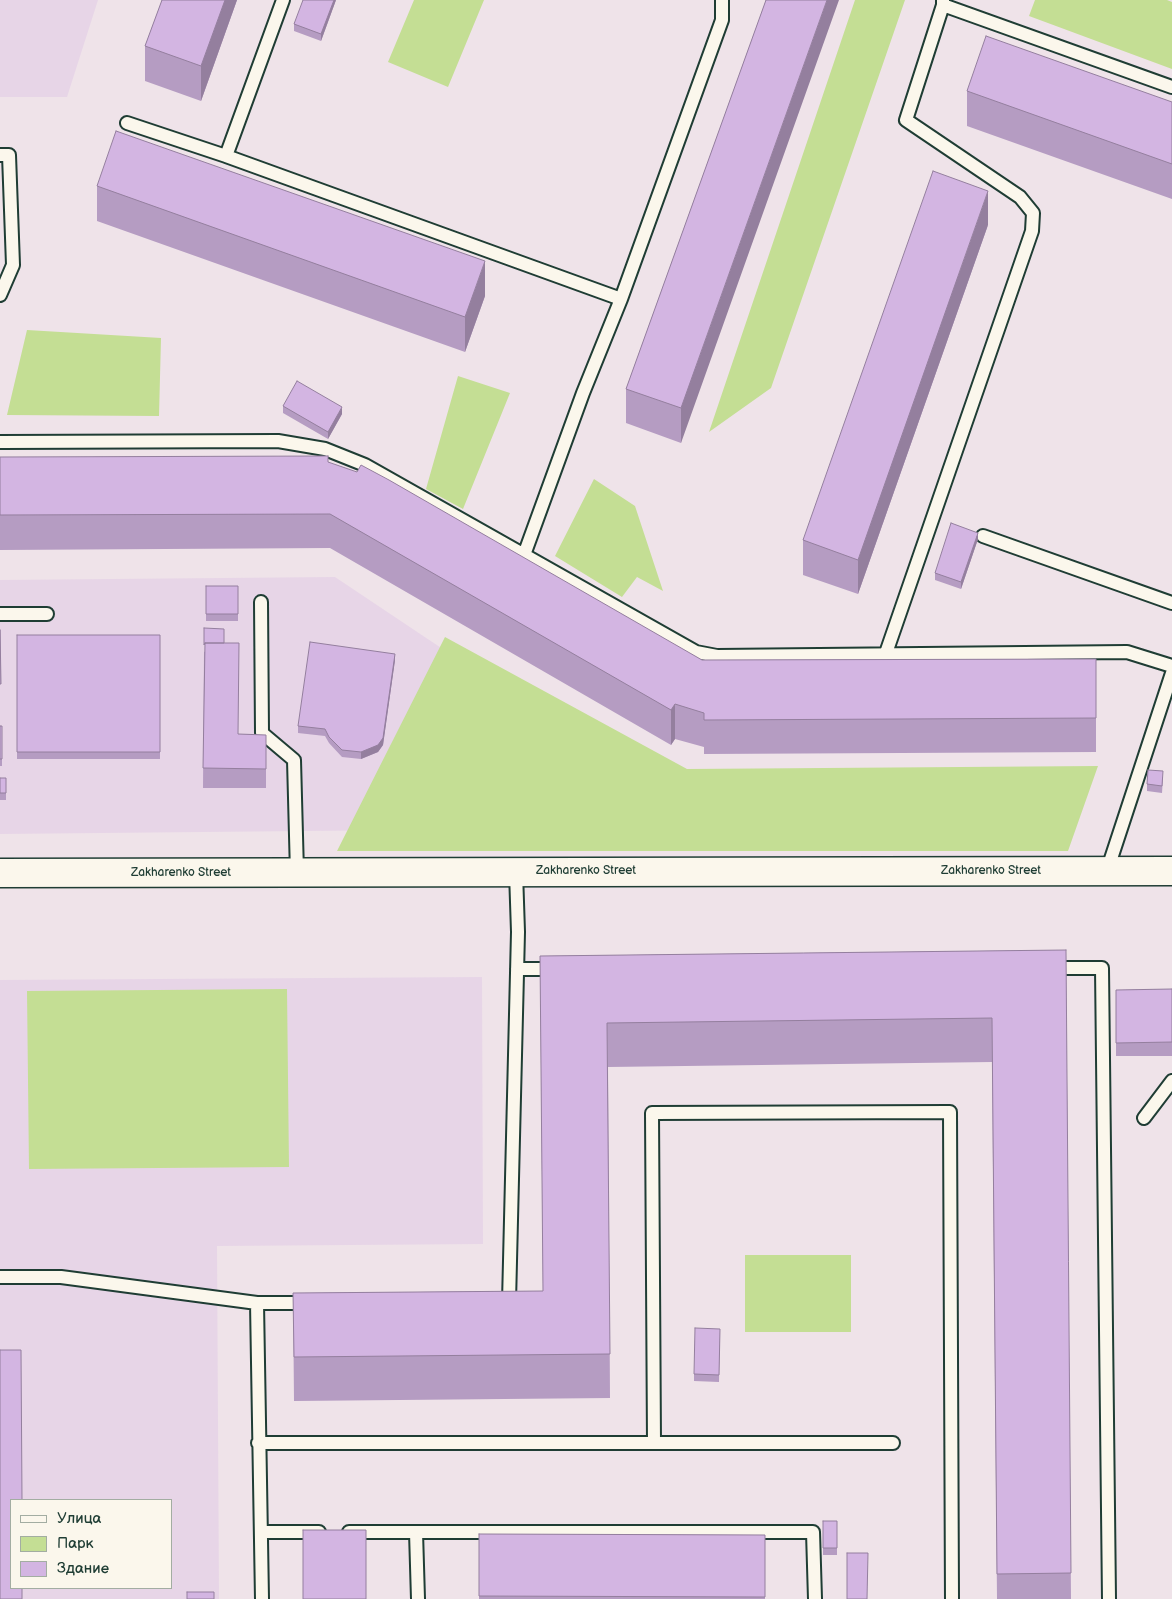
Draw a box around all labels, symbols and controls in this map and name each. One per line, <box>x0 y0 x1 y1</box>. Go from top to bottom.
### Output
street label: Zakharenko Street <box>536 864 636 878</box>
street label: Zakharenko Street <box>941 864 1041 878</box>
street label: Zakharenko Street <box>131 866 231 880</box>
legend <box>10 1499 172 1589</box>
text: Улица <box>57 1509 101 1528</box>
text: Парк <box>57 1534 94 1553</box>
text: Здание <box>57 1559 109 1578</box>

